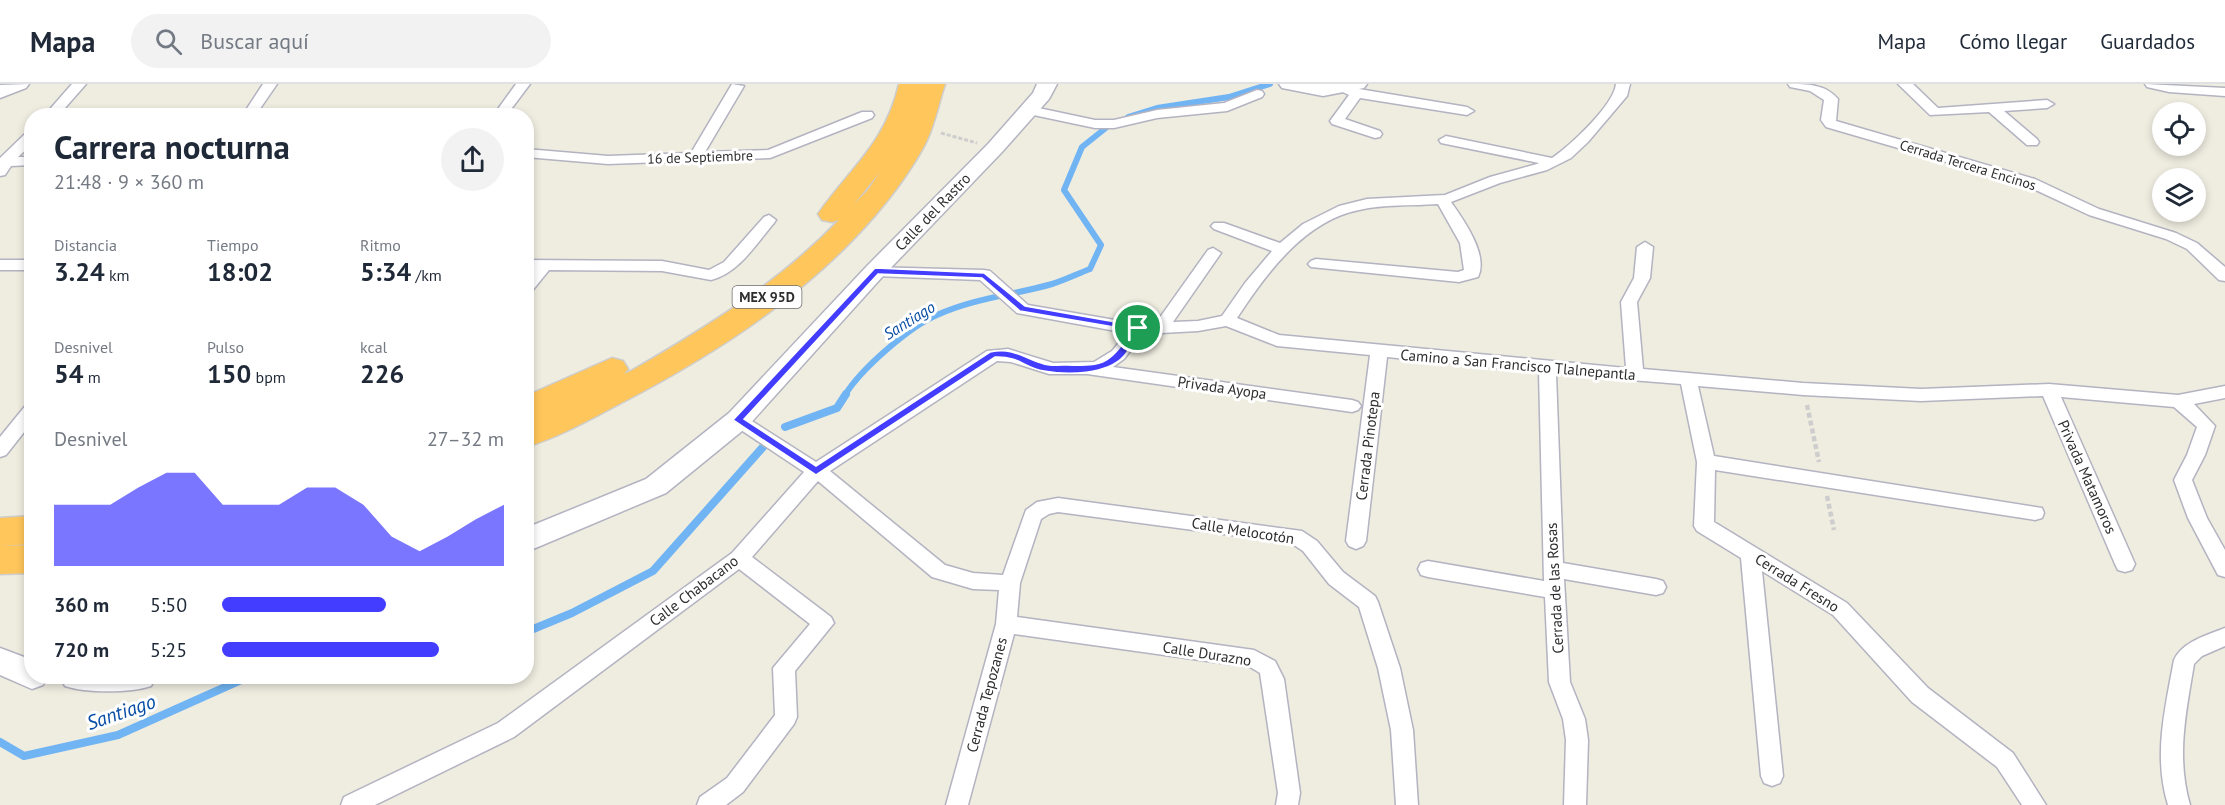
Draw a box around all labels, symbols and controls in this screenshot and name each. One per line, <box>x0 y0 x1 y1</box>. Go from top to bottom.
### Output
search box <box>131 14 551 68</box>
text: Mapa <box>30 23 95 60</box>
icon: search <box>152 25 185 58</box>
text: Buscar aquí <box>200 27 309 55</box>
text: Mapa <box>1877 28 1926 55</box>
text: Cómo llegar <box>1959 28 2067 55</box>
text: Guardados <box>2100 28 2195 55</box>
map controls <box>2152 102 2206 222</box>
button: locate <box>2152 102 2206 156</box>
text: Carrera nocturna <box>54 125 290 168</box>
button: share <box>441 128 504 191</box>
street label: Cerrada Tercera Encinos <box>1898 136 2038 194</box>
street label: 16 de Septiembre <box>647 146 753 168</box>
button: layers <box>2152 168 2206 222</box>
text: 21:48 · 9 × 360 m <box>54 169 204 195</box>
street label: Calle del Rastro <box>891 169 975 255</box>
text: Distancia <box>54 235 117 255</box>
text: Tiempo <box>207 235 259 255</box>
text: Ritmo <box>360 235 401 255</box>
text: 3.24 <box>54 255 105 288</box>
text: 18:02 <box>207 255 273 288</box>
text: 5:34 <box>360 255 411 288</box>
text: km <box>105 265 130 285</box>
text: /km <box>411 265 442 285</box>
road number: MEX 95D <box>732 286 801 308</box>
water label: Santiago <box>879 296 939 344</box>
pin <box>1112 302 1163 353</box>
icon: arrive <box>1121 311 1154 344</box>
text: Desnivel <box>54 337 113 357</box>
text: Pulso <box>207 337 244 357</box>
text: kcal <box>360 337 387 357</box>
street label: Camino a San Francisco Tlalnepantla <box>1400 345 1636 384</box>
text: 54 <box>54 357 83 390</box>
text: 150 <box>207 357 251 390</box>
text: 226 <box>360 357 404 390</box>
text: m <box>83 367 101 387</box>
text: bpm <box>251 367 286 387</box>
street label: Privada Ayopa <box>1177 372 1268 403</box>
street label: Cerrada Pinotepa <box>1351 390 1384 501</box>
street label: Privada Matamoros <box>2054 417 2121 537</box>
text: Desnivel <box>54 426 127 452</box>
text: 27–32 m <box>427 426 504 452</box>
street label: Calle Melocotón <box>1190 513 1296 548</box>
street label: Cerrada de las Rosas <box>1542 522 1567 654</box>
street label: Cerrada Fresno <box>1752 549 1843 616</box>
street label: Calle Chabacano <box>646 551 742 630</box>
text: 360 m <box>54 592 109 618</box>
text: 5:50 <box>150 592 187 618</box>
street label: Cerrada Tepozanes <box>962 635 1011 755</box>
text: 720 m <box>54 637 109 663</box>
text: 5:25 <box>150 637 187 663</box>
street label: Calle Durazno <box>1161 637 1253 670</box>
water label: Santiago <box>83 688 159 736</box>

